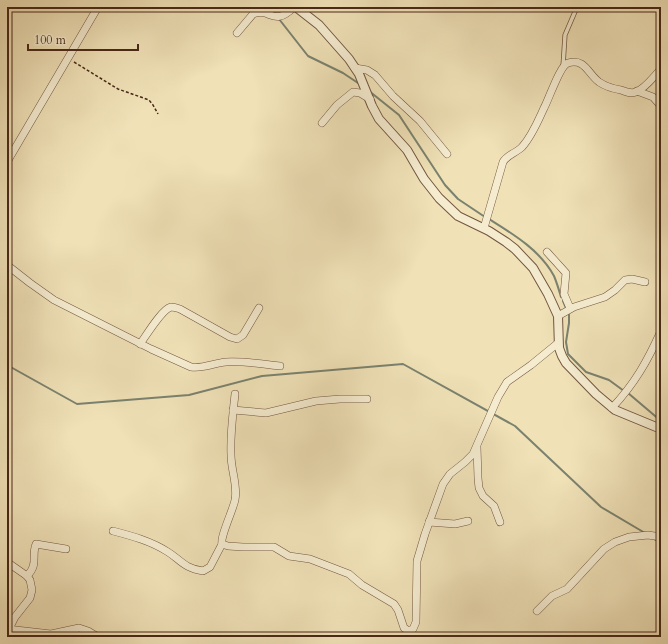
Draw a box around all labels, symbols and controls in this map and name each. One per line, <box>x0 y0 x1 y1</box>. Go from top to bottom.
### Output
scale bar <box>28 26 138 52</box>
text: 100 m <box>34 32 67 48</box>

